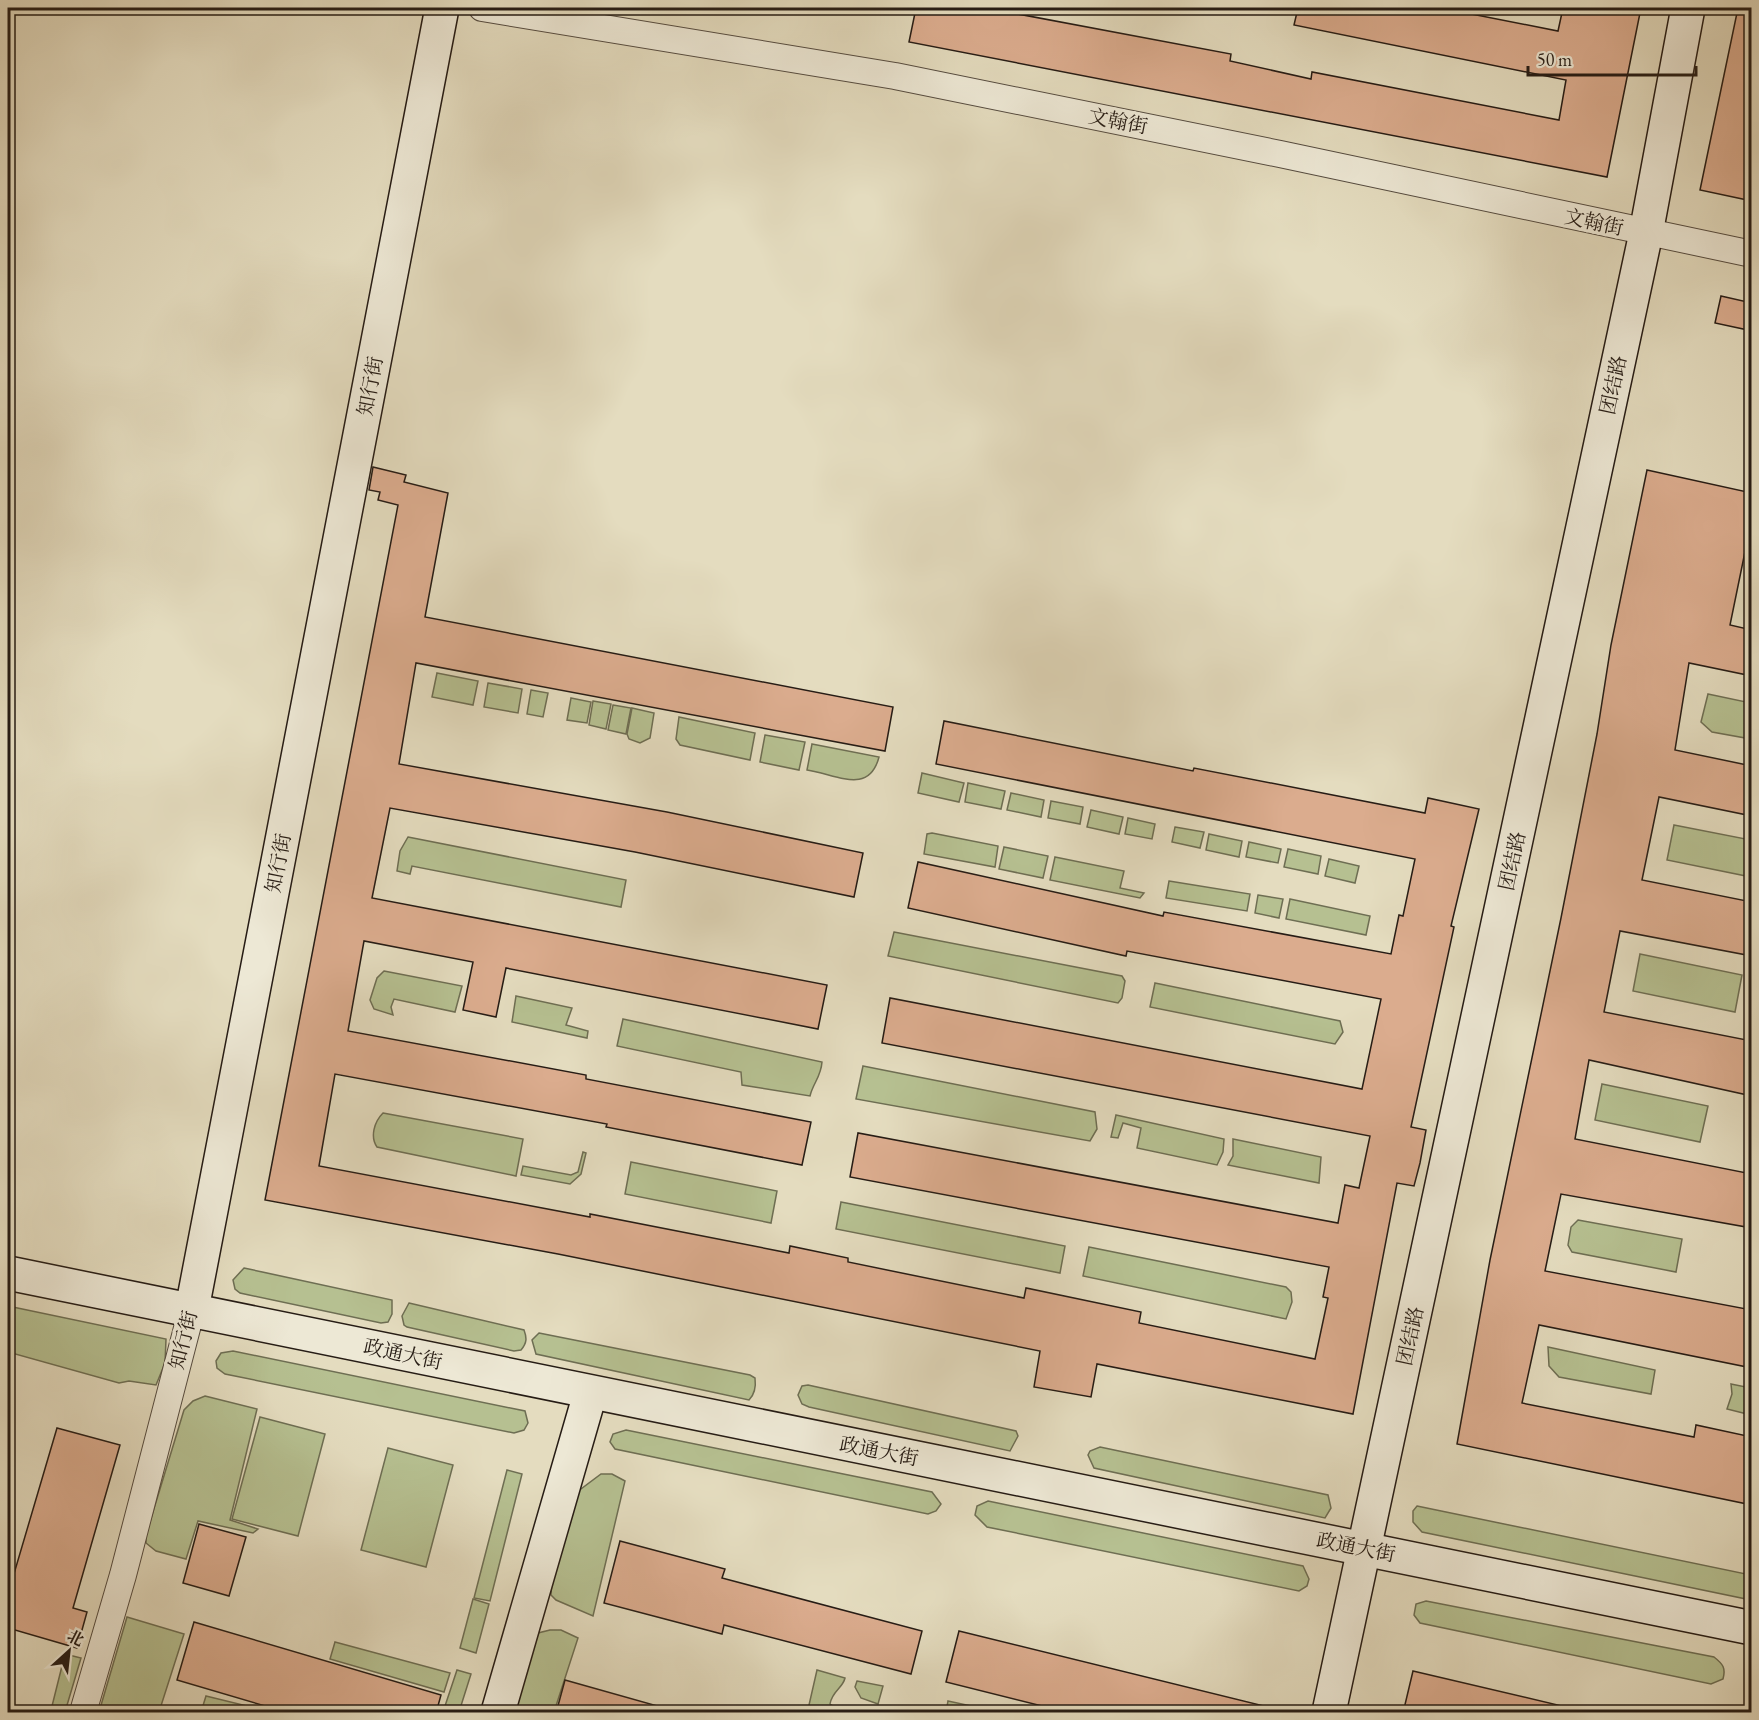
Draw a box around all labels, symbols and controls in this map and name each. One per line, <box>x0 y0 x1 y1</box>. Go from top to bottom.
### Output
scale bar <box>1528 39 1696 77</box>
text: 50 m <box>1537 48 1572 71</box>
street label: 文翰街 <box>1086 103 1150 139</box>
street label: 文翰街 <box>1562 203 1626 241</box>
street label: 团结路 <box>1594 353 1632 417</box>
street label: 知行街 <box>352 354 388 418</box>
street label: 团结路 <box>1493 829 1531 893</box>
street label: 知行街 <box>260 831 296 895</box>
street label: 团结路 <box>1391 1304 1429 1368</box>
street label: 知行街 <box>163 1308 203 1372</box>
street label: 政通大街 <box>361 1333 445 1375</box>
street label: 政通大街 <box>837 1431 921 1471</box>
street label: 政通大街 <box>1314 1527 1398 1567</box>
north arrow <box>39 1621 99 1681</box>
text: 北 <box>64 1625 87 1651</box>

